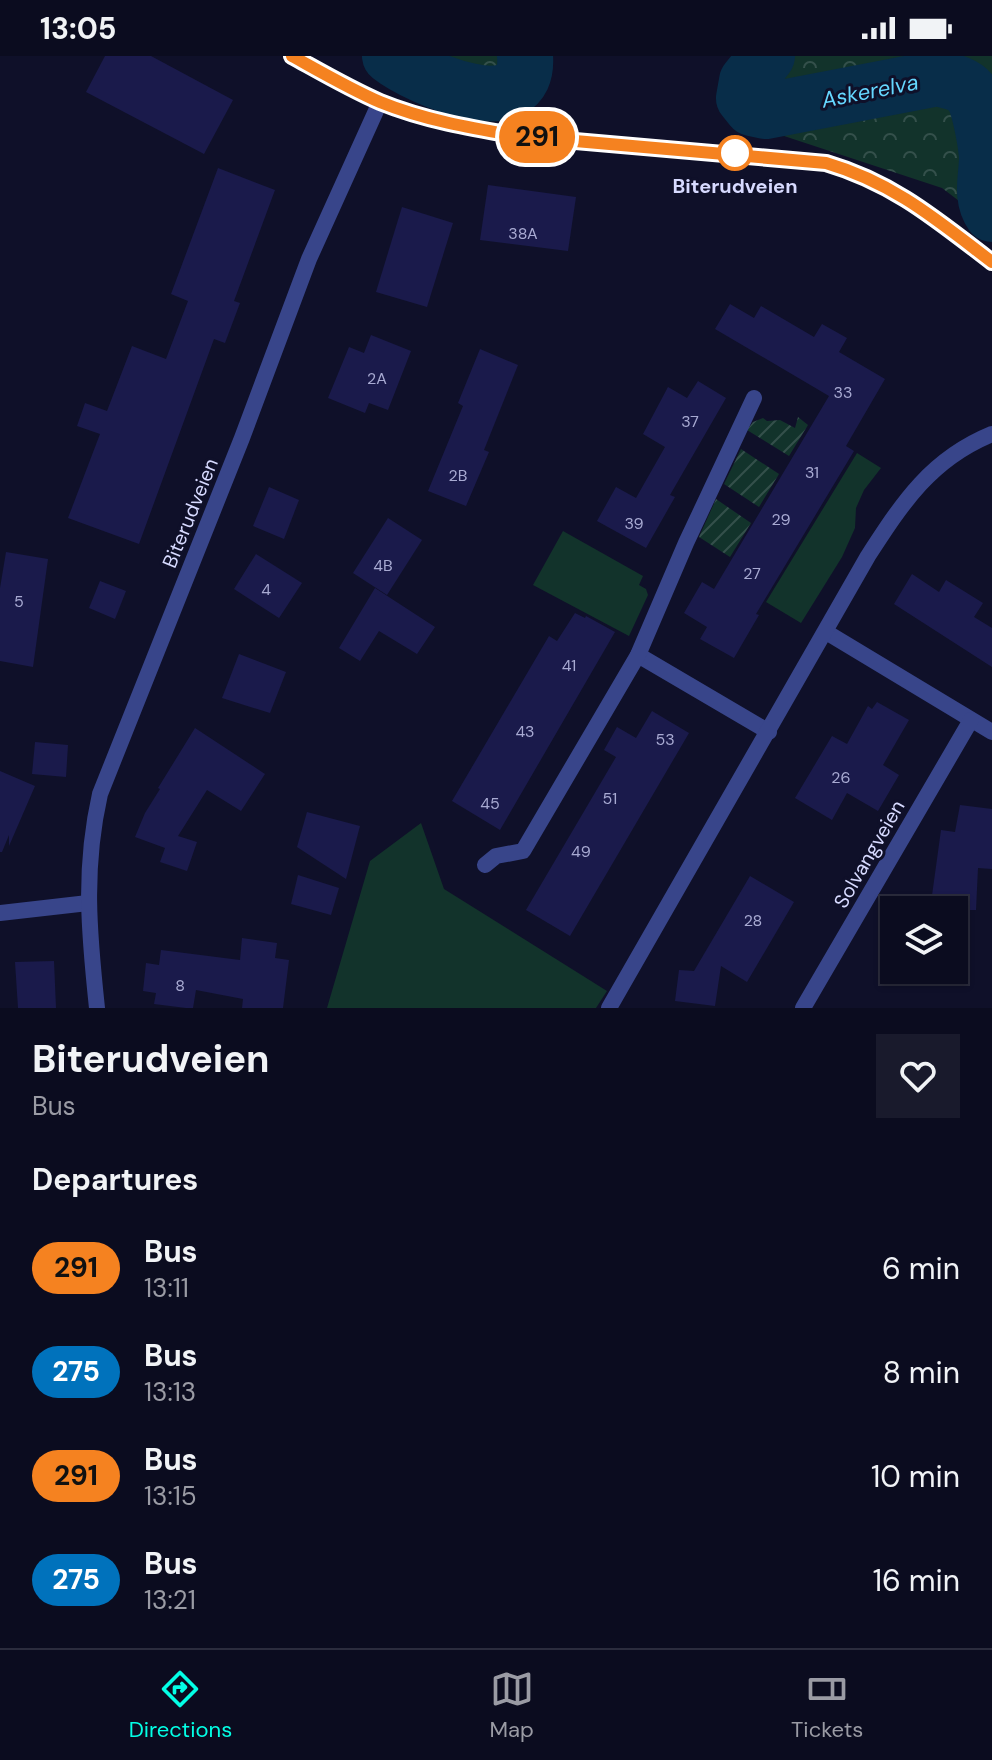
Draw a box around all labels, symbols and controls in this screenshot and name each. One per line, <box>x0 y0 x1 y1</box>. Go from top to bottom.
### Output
text: 13:05 <box>40 9 116 48</box>
water label: Askerelva <box>818 67 921 115</box>
line badge: 291 <box>491 111 583 163</box>
text: 291 <box>515 118 559 155</box>
marker: Biterudveien <box>718 136 752 170</box>
place label: Biterudveien <box>672 173 798 199</box>
house number: 38A <box>508 223 538 244</box>
house number: 2A <box>367 368 387 389</box>
house number: 33 <box>834 382 852 403</box>
house number: 37 <box>681 411 699 432</box>
street label: Biterudveien <box>156 454 224 572</box>
house number: 31 <box>805 462 819 483</box>
house number: 2B <box>449 465 467 486</box>
house number: 29 <box>771 509 791 530</box>
house number: 39 <box>624 513 644 534</box>
house number: 4B <box>373 555 393 576</box>
house number: 27 <box>743 563 761 584</box>
house number: 4 <box>261 579 271 600</box>
house number: 5 <box>14 591 24 612</box>
house number: 41 <box>562 655 576 676</box>
house number: 43 <box>515 721 535 742</box>
house number: 53 <box>655 729 675 750</box>
house number: 26 <box>831 767 851 788</box>
house number: 51 <box>603 788 617 809</box>
house number: 45 <box>480 793 500 814</box>
street label: Solvangveien <box>828 795 910 913</box>
house number: 49 <box>571 841 591 862</box>
map controls <box>880 896 968 984</box>
button: layers <box>880 896 968 984</box>
house number: 28 <box>744 910 762 931</box>
house number: 8 <box>175 975 185 996</box>
text: Biterudveien <box>32 1034 270 1084</box>
button: heart <box>876 1034 960 1118</box>
text: Bus <box>32 1089 76 1123</box>
text: Departures <box>32 1160 198 1199</box>
text: Bus <box>144 1232 198 1271</box>
text: 291 <box>54 1249 98 1286</box>
text: 6 min <box>882 1249 960 1288</box>
text: 13:11 <box>144 1271 189 1305</box>
text: Bus <box>144 1336 198 1375</box>
text: 275 <box>52 1353 100 1390</box>
text: 8 min <box>883 1353 960 1392</box>
text: 13:13 <box>144 1375 196 1409</box>
text: Bus <box>144 1440 198 1479</box>
text: 291 <box>54 1457 98 1494</box>
text: 10 min <box>871 1457 960 1496</box>
text: 13:15 <box>144 1479 197 1513</box>
text: Bus <box>144 1544 198 1583</box>
text: 275 <box>52 1561 100 1598</box>
text: 16 min <box>873 1561 960 1600</box>
text: 13:21 <box>144 1583 196 1617</box>
tab: Directions <box>129 1667 232 1744</box>
tab: Map <box>489 1667 534 1744</box>
tab: Tickets <box>791 1667 863 1744</box>

